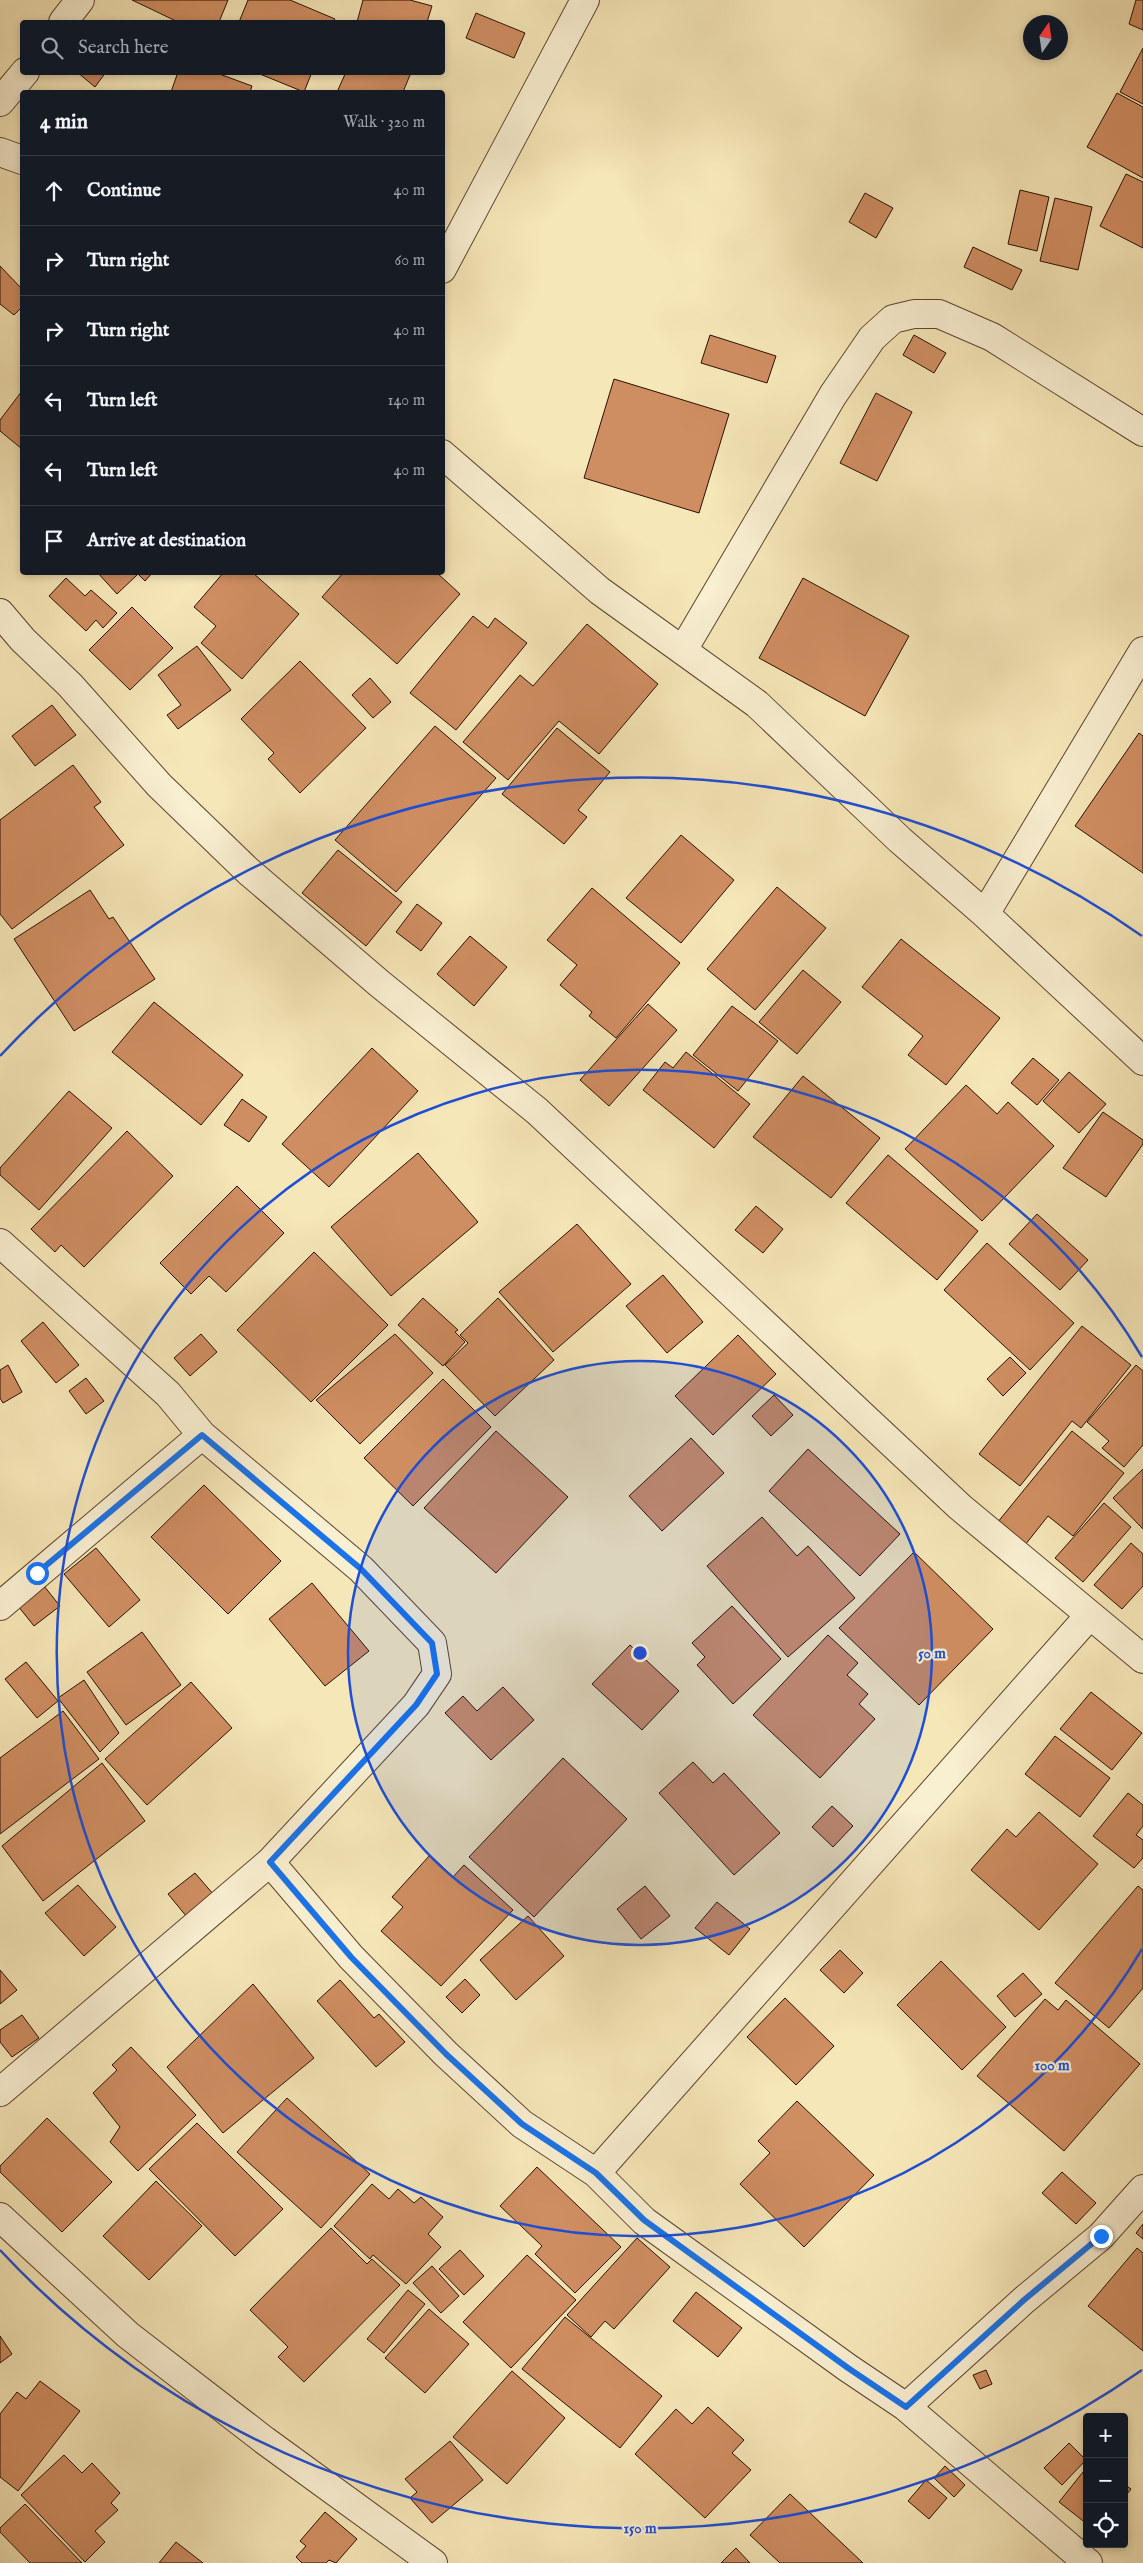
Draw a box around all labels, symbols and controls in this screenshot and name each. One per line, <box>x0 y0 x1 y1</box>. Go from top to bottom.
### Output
north arrow <box>1023 15 1068 60</box>
search box <box>20 20 445 75</box>
icon: search <box>38 34 66 62</box>
text: Search here <box>78 36 169 60</box>
text: 4 min <box>40 109 88 136</box>
text: Walk · 320 m <box>343 113 425 133</box>
icon: ahead <box>40 177 68 205</box>
text: Continue <box>87 179 161 203</box>
text: 40 m <box>393 181 425 201</box>
icon: right <box>40 247 68 275</box>
text: Turn right <box>87 249 169 273</box>
text: 60 m <box>395 251 425 271</box>
icon: right <box>40 317 68 345</box>
text: Turn right <box>87 319 169 343</box>
text: 40 m <box>393 321 425 341</box>
icon: left <box>40 387 68 415</box>
text: Turn left <box>87 389 158 413</box>
text: 140 m <box>387 391 425 411</box>
icon: left <box>40 457 68 485</box>
text: Turn left <box>87 459 158 483</box>
text: 40 m <box>393 461 425 481</box>
icon: arrive <box>40 527 68 555</box>
text: Arrive at destination <box>87 529 246 553</box>
route start <box>26 1562 49 1585</box>
centre of rings <box>631 1644 649 1662</box>
text: 50 m <box>918 1644 946 1663</box>
text: 100 m <box>1034 2056 1070 2075</box>
route end <box>1090 2225 1113 2248</box>
map controls <box>1083 2413 1128 2548</box>
button: + <box>1083 2413 1128 2458</box>
button: − <box>1083 2458 1128 2503</box>
button: locate <box>1083 2503 1128 2548</box>
text: 150 m <box>623 2519 657 2538</box>

